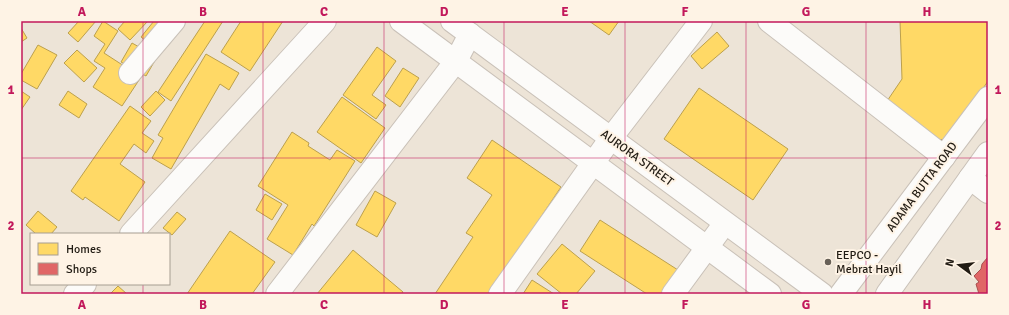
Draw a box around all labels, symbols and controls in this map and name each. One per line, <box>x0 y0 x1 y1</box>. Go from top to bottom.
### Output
text: A <box>78 4 87 20</box>
text: B <box>199 4 207 20</box>
text: C <box>320 4 328 20</box>
text: D <box>440 4 449 20</box>
text: E <box>561 4 569 20</box>
text: F <box>682 4 689 20</box>
text: G <box>802 4 810 20</box>
text: H <box>923 4 931 20</box>
text: 1 <box>7 82 15 98</box>
text: 1 <box>994 82 1002 98</box>
street label: AURORA STREET <box>598 127 676 189</box>
street label: ADAMA BUTTA ROAD <box>883 139 961 235</box>
text: 2 <box>7 218 15 234</box>
text: 2 <box>994 218 1002 234</box>
legend <box>30 233 170 285</box>
text: Homes <box>66 242 101 257</box>
north arrow <box>939 245 979 285</box>
place label: EEPCO - Mebrat Hayil <box>836 248 902 277</box>
marker: EEPCO - Mebrat Hayil <box>823 257 833 267</box>
text: N <box>943 257 957 268</box>
text: Shops <box>66 262 97 277</box>
text: A <box>78 297 87 313</box>
text: B <box>199 297 207 313</box>
text: C <box>320 297 328 313</box>
text: D <box>440 297 449 313</box>
text: E <box>561 297 569 313</box>
text: F <box>682 297 689 313</box>
text: G <box>802 297 810 313</box>
text: H <box>923 297 931 313</box>

